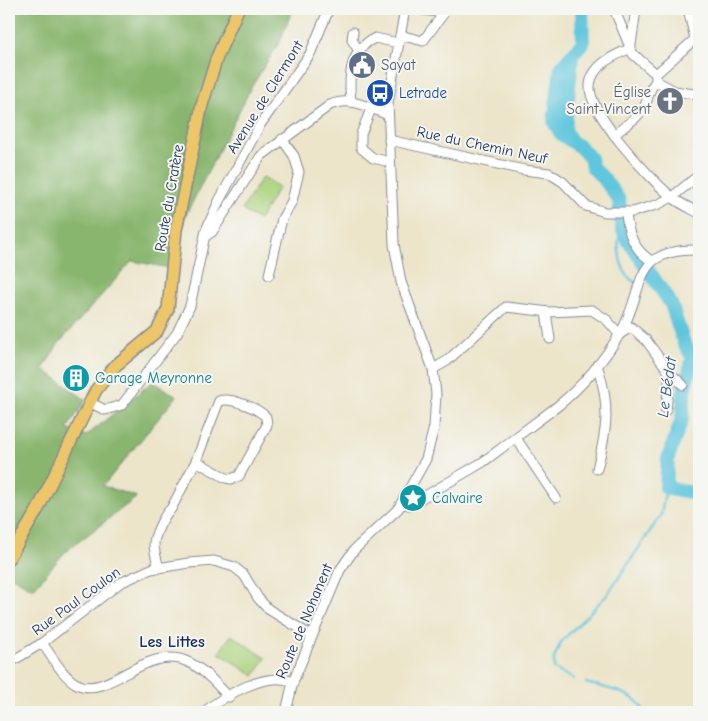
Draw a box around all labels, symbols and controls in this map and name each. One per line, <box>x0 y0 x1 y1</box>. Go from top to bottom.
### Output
street label: Avenue de Clermont <box>223 36 307 157</box>
public building icon: Sayat <box>347 50 377 80</box>
place label: Sayat <box>381 56 416 74</box>
bus stop icon: Letrade <box>365 78 395 108</box>
place label: Église Saint-Vincent <box>567 82 652 118</box>
place label: Letrade <box>399 84 447 102</box>
church icon: Église Saint-Vincent <box>655 86 685 116</box>
street label: Rue du Chemin Neuf <box>415 122 550 168</box>
street label: Route du Cratère <box>151 143 187 253</box>
water label: Le Bédat <box>654 355 680 418</box>
building icon: Garage Meyronne <box>61 363 91 393</box>
place label: Garage Meyronne <box>95 369 212 387</box>
place icon: Calvaire <box>398 483 428 513</box>
place label: Calvaire <box>432 489 483 507</box>
street label: Route de Nohanent <box>272 560 337 681</box>
street label: Rue Paul Coulon <box>28 563 124 639</box>
district label: Les Littes <box>139 633 205 651</box>

